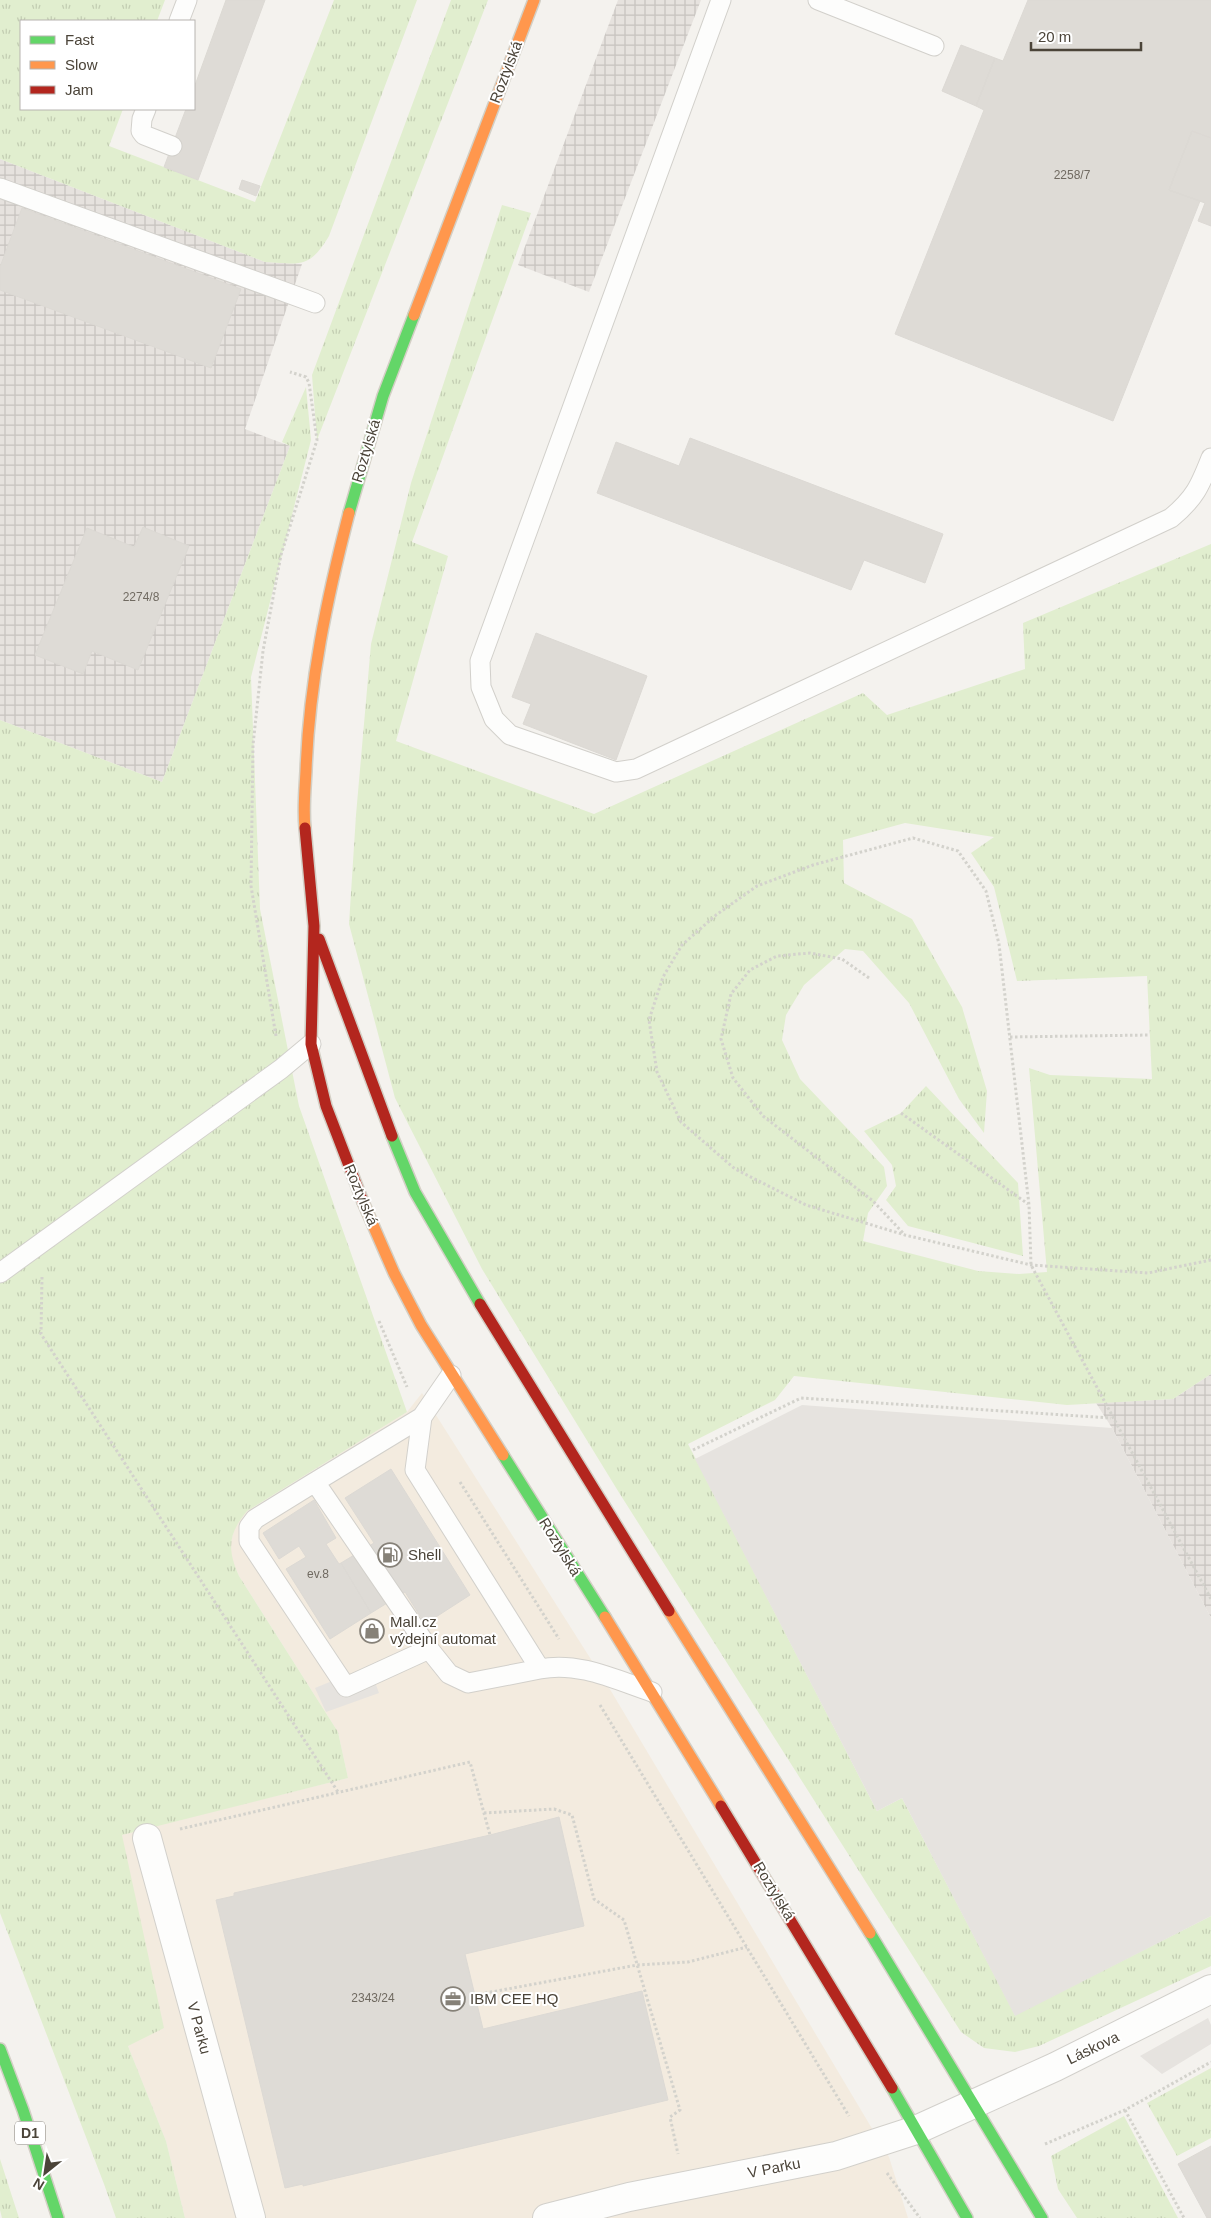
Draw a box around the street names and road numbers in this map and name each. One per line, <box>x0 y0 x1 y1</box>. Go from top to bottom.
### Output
street label: Roztylská <box>486 38 525 105</box>
street label: Roztylská <box>348 417 383 484</box>
street label: Roztylská <box>341 1162 382 1229</box>
street label: Roztylská <box>536 1515 585 1579</box>
street label: Roztylská <box>750 1858 799 1924</box>
street label: V Parku <box>184 2000 215 2056</box>
street label: Láskova <box>1064 2027 1122 2067</box>
road number: D1 <box>15 2122 45 2144</box>
street label: V Parku <box>746 2154 802 2181</box>

